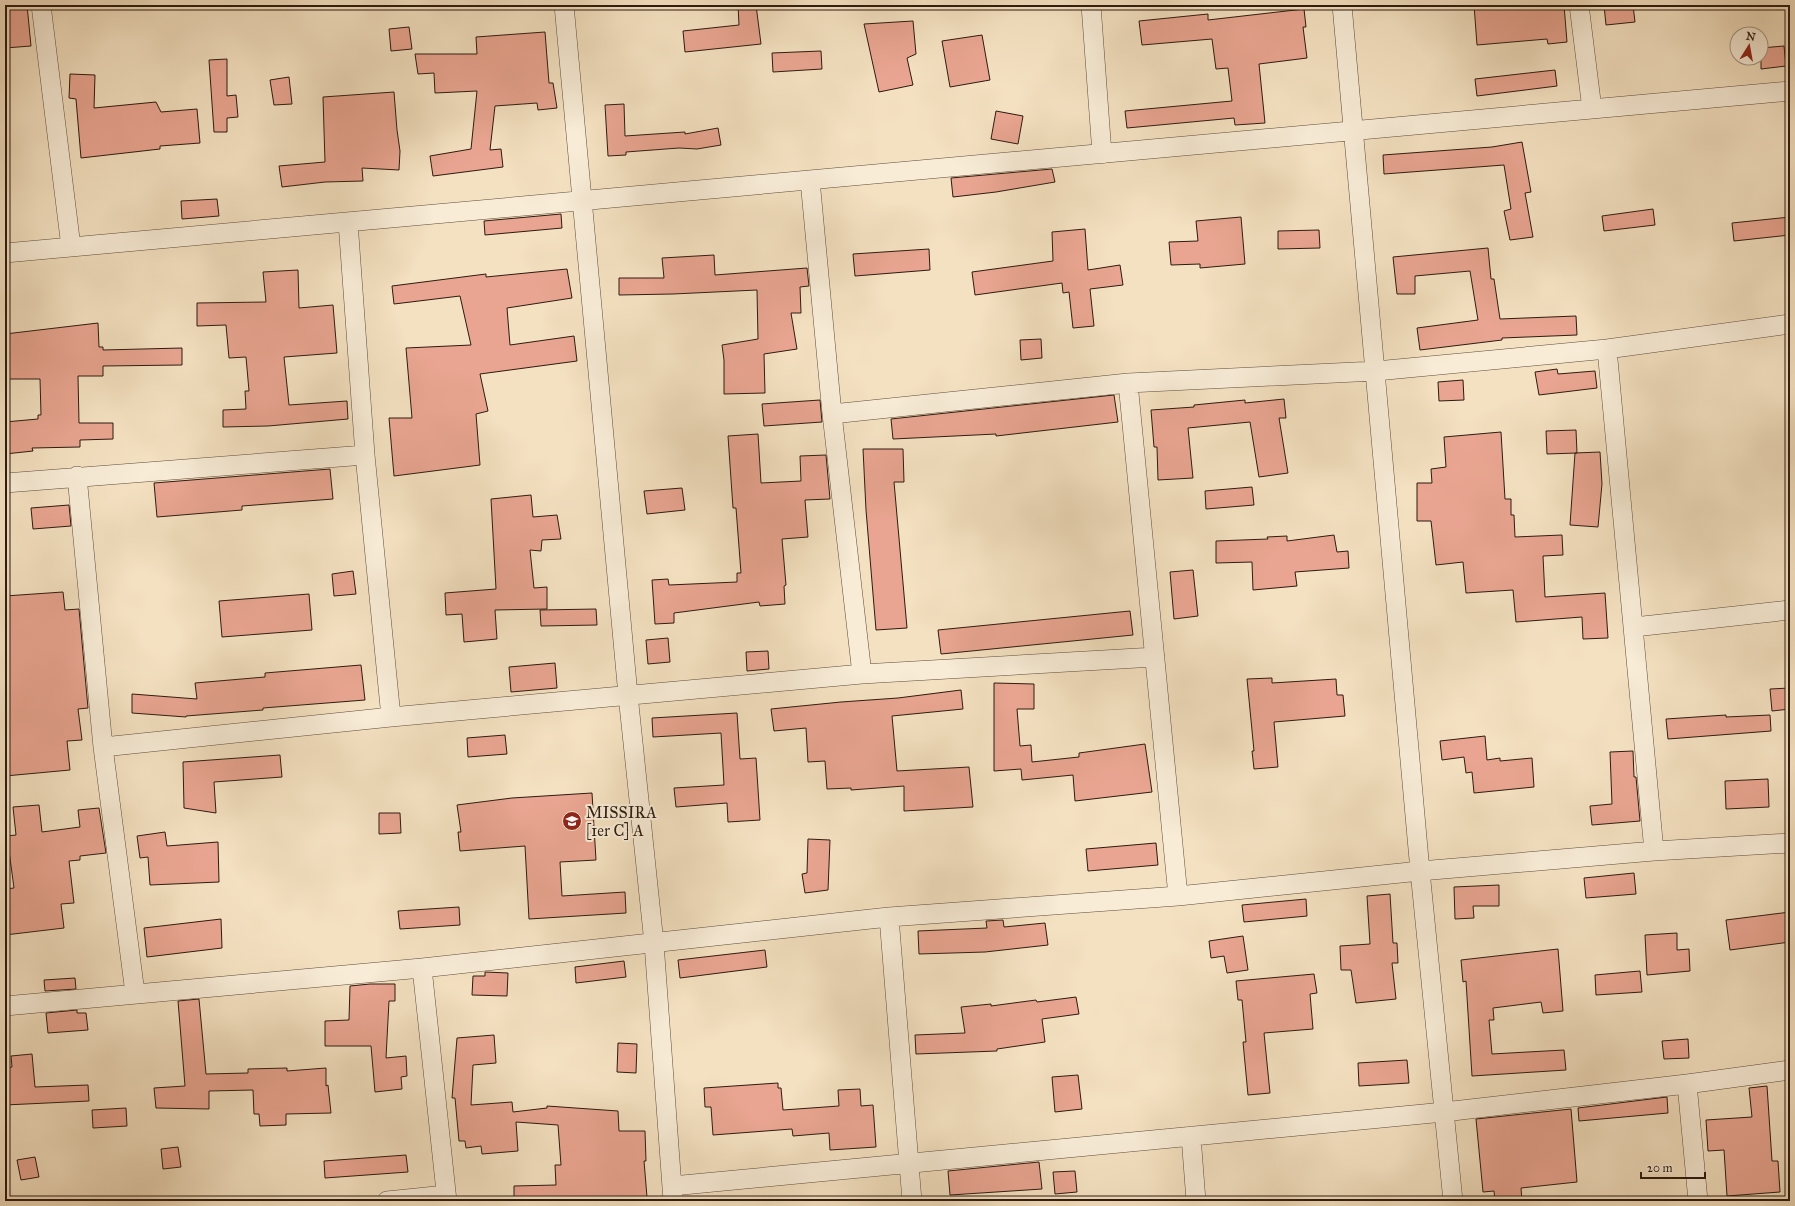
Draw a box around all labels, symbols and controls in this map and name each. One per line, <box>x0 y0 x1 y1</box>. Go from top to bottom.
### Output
north arrow <box>1729 26 1769 66</box>
text: N <box>1745 29 1757 44</box>
place label: MISSIRA [1er C] A <box>586 803 657 840</box>
school or university icon: MISSIRA [1er C] A <box>561 810 583 832</box>
scale bar <box>1641 1154 1705 1180</box>
text: 20 m <box>1647 1161 1673 1175</box>

